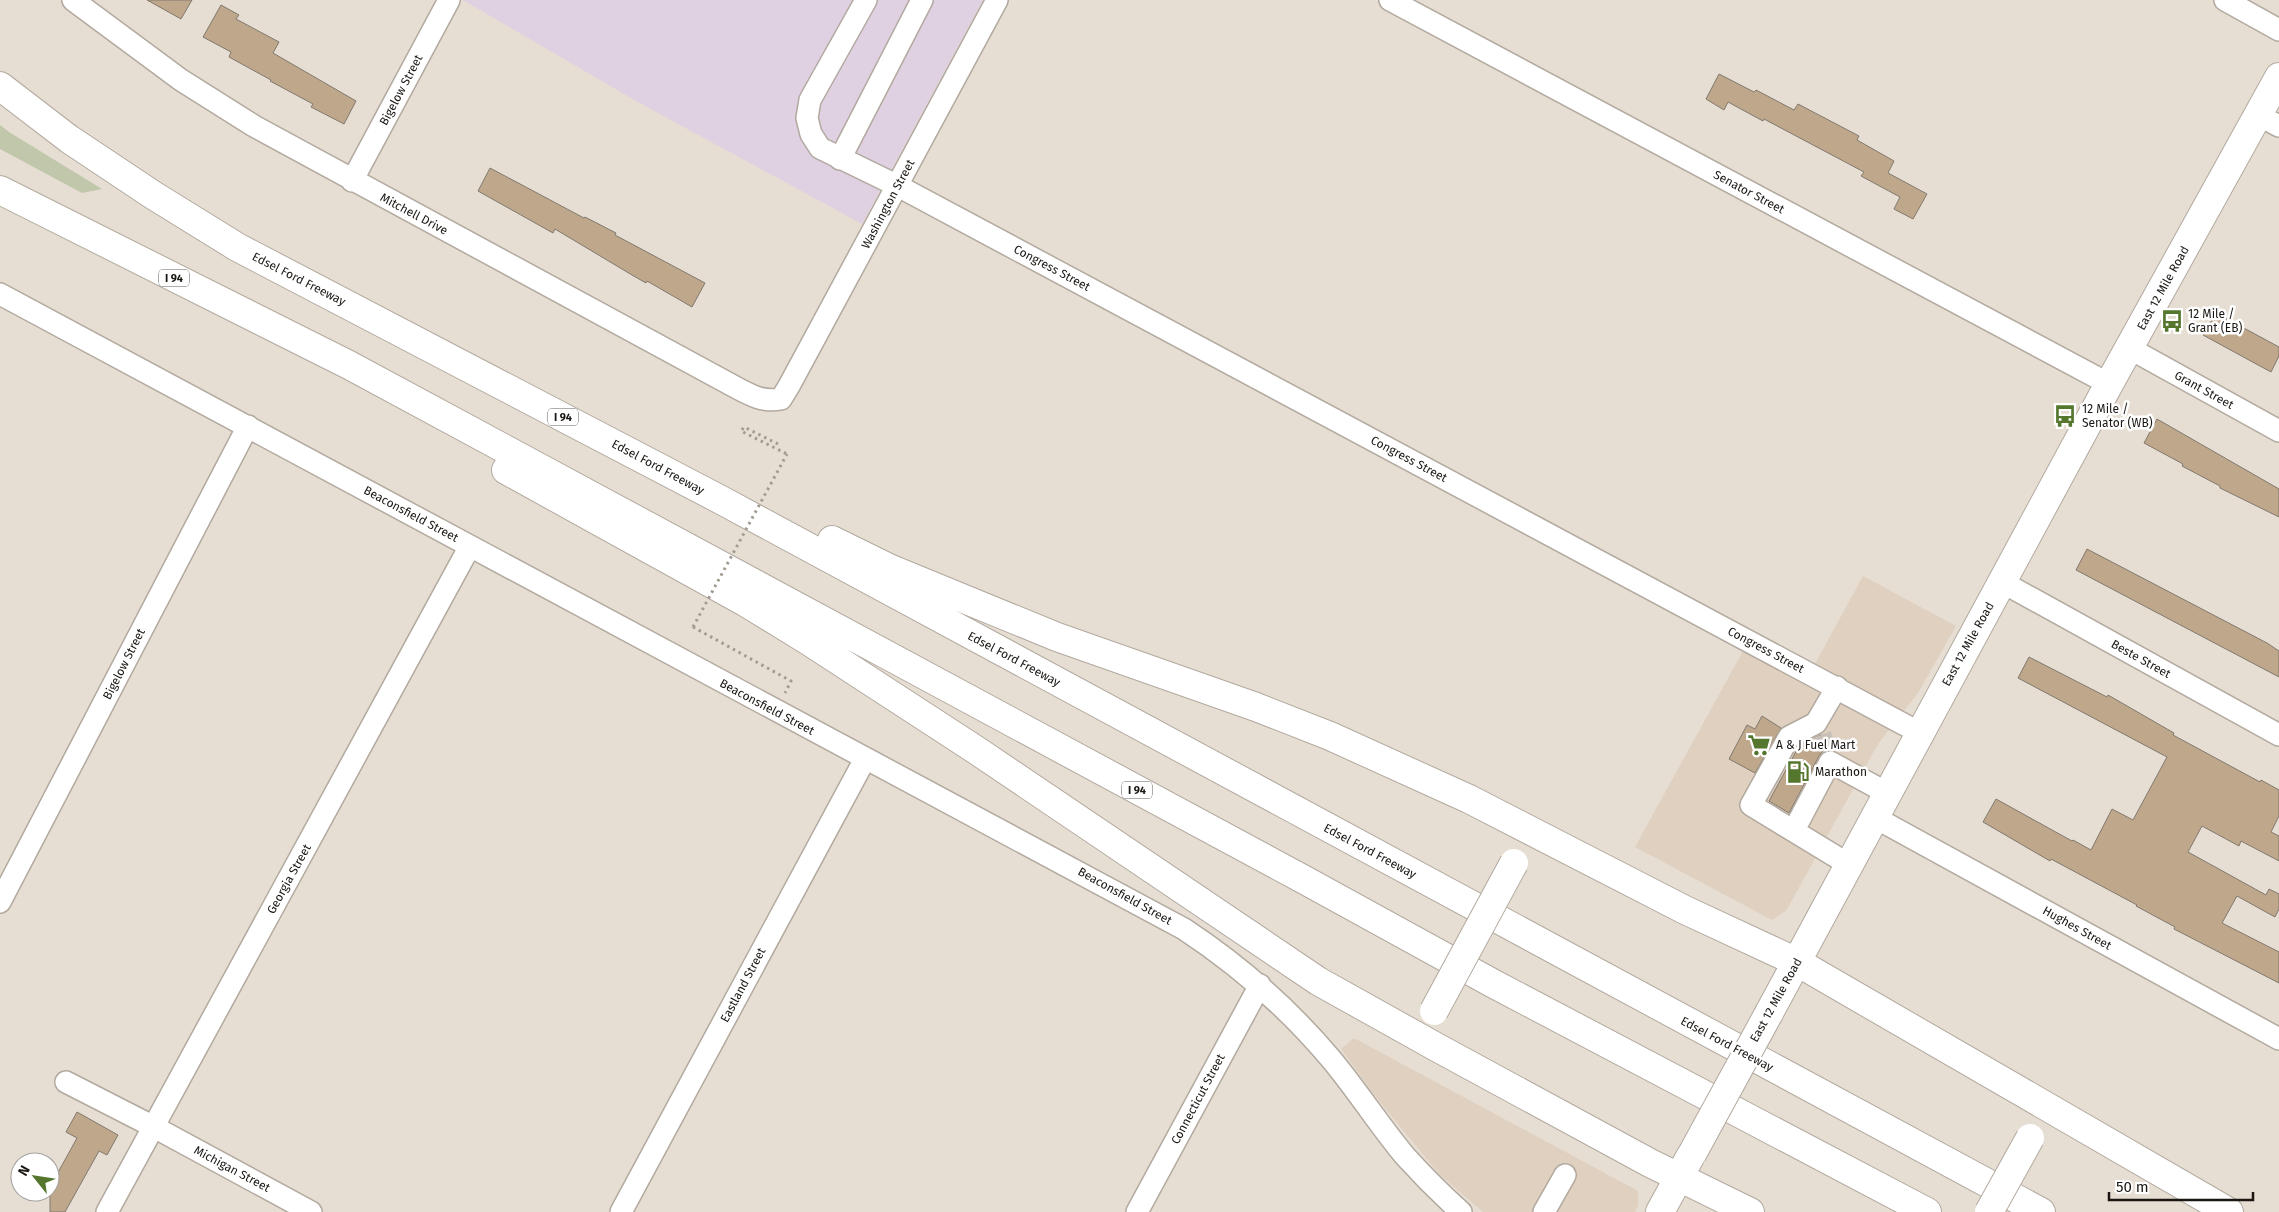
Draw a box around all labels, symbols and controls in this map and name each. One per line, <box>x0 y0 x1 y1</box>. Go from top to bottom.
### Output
street label: Bigelow Street <box>376 52 426 128</box>
street label: Washington Street <box>859 156 918 251</box>
street label: Senator Street <box>1711 167 1787 217</box>
street label: Mitchell Drive <box>378 190 450 238</box>
street label: Congress Street <box>1011 242 1093 294</box>
street label: East 12 Mile Road <box>2134 244 2192 332</box>
street label: Edsel Ford Freeway <box>250 249 348 309</box>
road number: I 94 <box>159 270 189 286</box>
place label: 12 Mile / Grant (EB) <box>2188 307 2242 335</box>
bus stop icon: 12 Mile / Grant (EB) <box>2159 308 2185 334</box>
street label: Grant Street <box>2172 368 2237 412</box>
place label: 12 Mile / Senator (WB) <box>2082 402 2153 430</box>
bus stop icon: 12 Mile / Senator (WB) <box>2052 403 2078 429</box>
road number: I 94 <box>548 408 578 426</box>
street label: Congress Street <box>1368 433 1450 485</box>
street label: Edsel Ford Freeway <box>609 437 707 497</box>
street label: Beaconsfield Street <box>361 483 461 545</box>
street label: East 12 Mile Road <box>1939 600 1997 688</box>
street label: Congress Street <box>1725 624 1807 676</box>
street label: Bigelow Street <box>100 625 148 702</box>
street label: Edsel Ford Freeway <box>965 629 1063 689</box>
street label: Beste Street <box>2109 637 2174 681</box>
street label: Beaconsfield Street <box>717 676 817 738</box>
supermarket icon: A & J Fuel Mart <box>1746 732 1772 758</box>
place label: A & J Fuel Mart <box>1776 738 1856 752</box>
fuel station icon: Marathon <box>1785 759 1811 785</box>
place label: Marathon <box>1815 765 1867 779</box>
road number: I 94 <box>1122 782 1152 798</box>
street label: Edsel Ford Freeway <box>1321 821 1419 881</box>
street label: Georgia Street <box>264 841 314 916</box>
street label: Beaconsfield Street <box>1076 864 1175 928</box>
street label: Hughes Street <box>2040 903 2114 953</box>
street label: Eastland Street <box>717 945 769 1025</box>
street label: East 12 Mile Road <box>1747 956 1805 1044</box>
street label: Edsel Ford Freeway <box>1678 1014 1776 1074</box>
street label: Connecticut Street <box>1168 1051 1228 1147</box>
street label: Michigan Street <box>192 1143 273 1195</box>
north arrow <box>10 1152 60 1202</box>
text: N <box>14 1162 34 1179</box>
scale bar <box>2109 1170 2253 1202</box>
text: 50 m <box>2116 1178 2149 1196</box>

